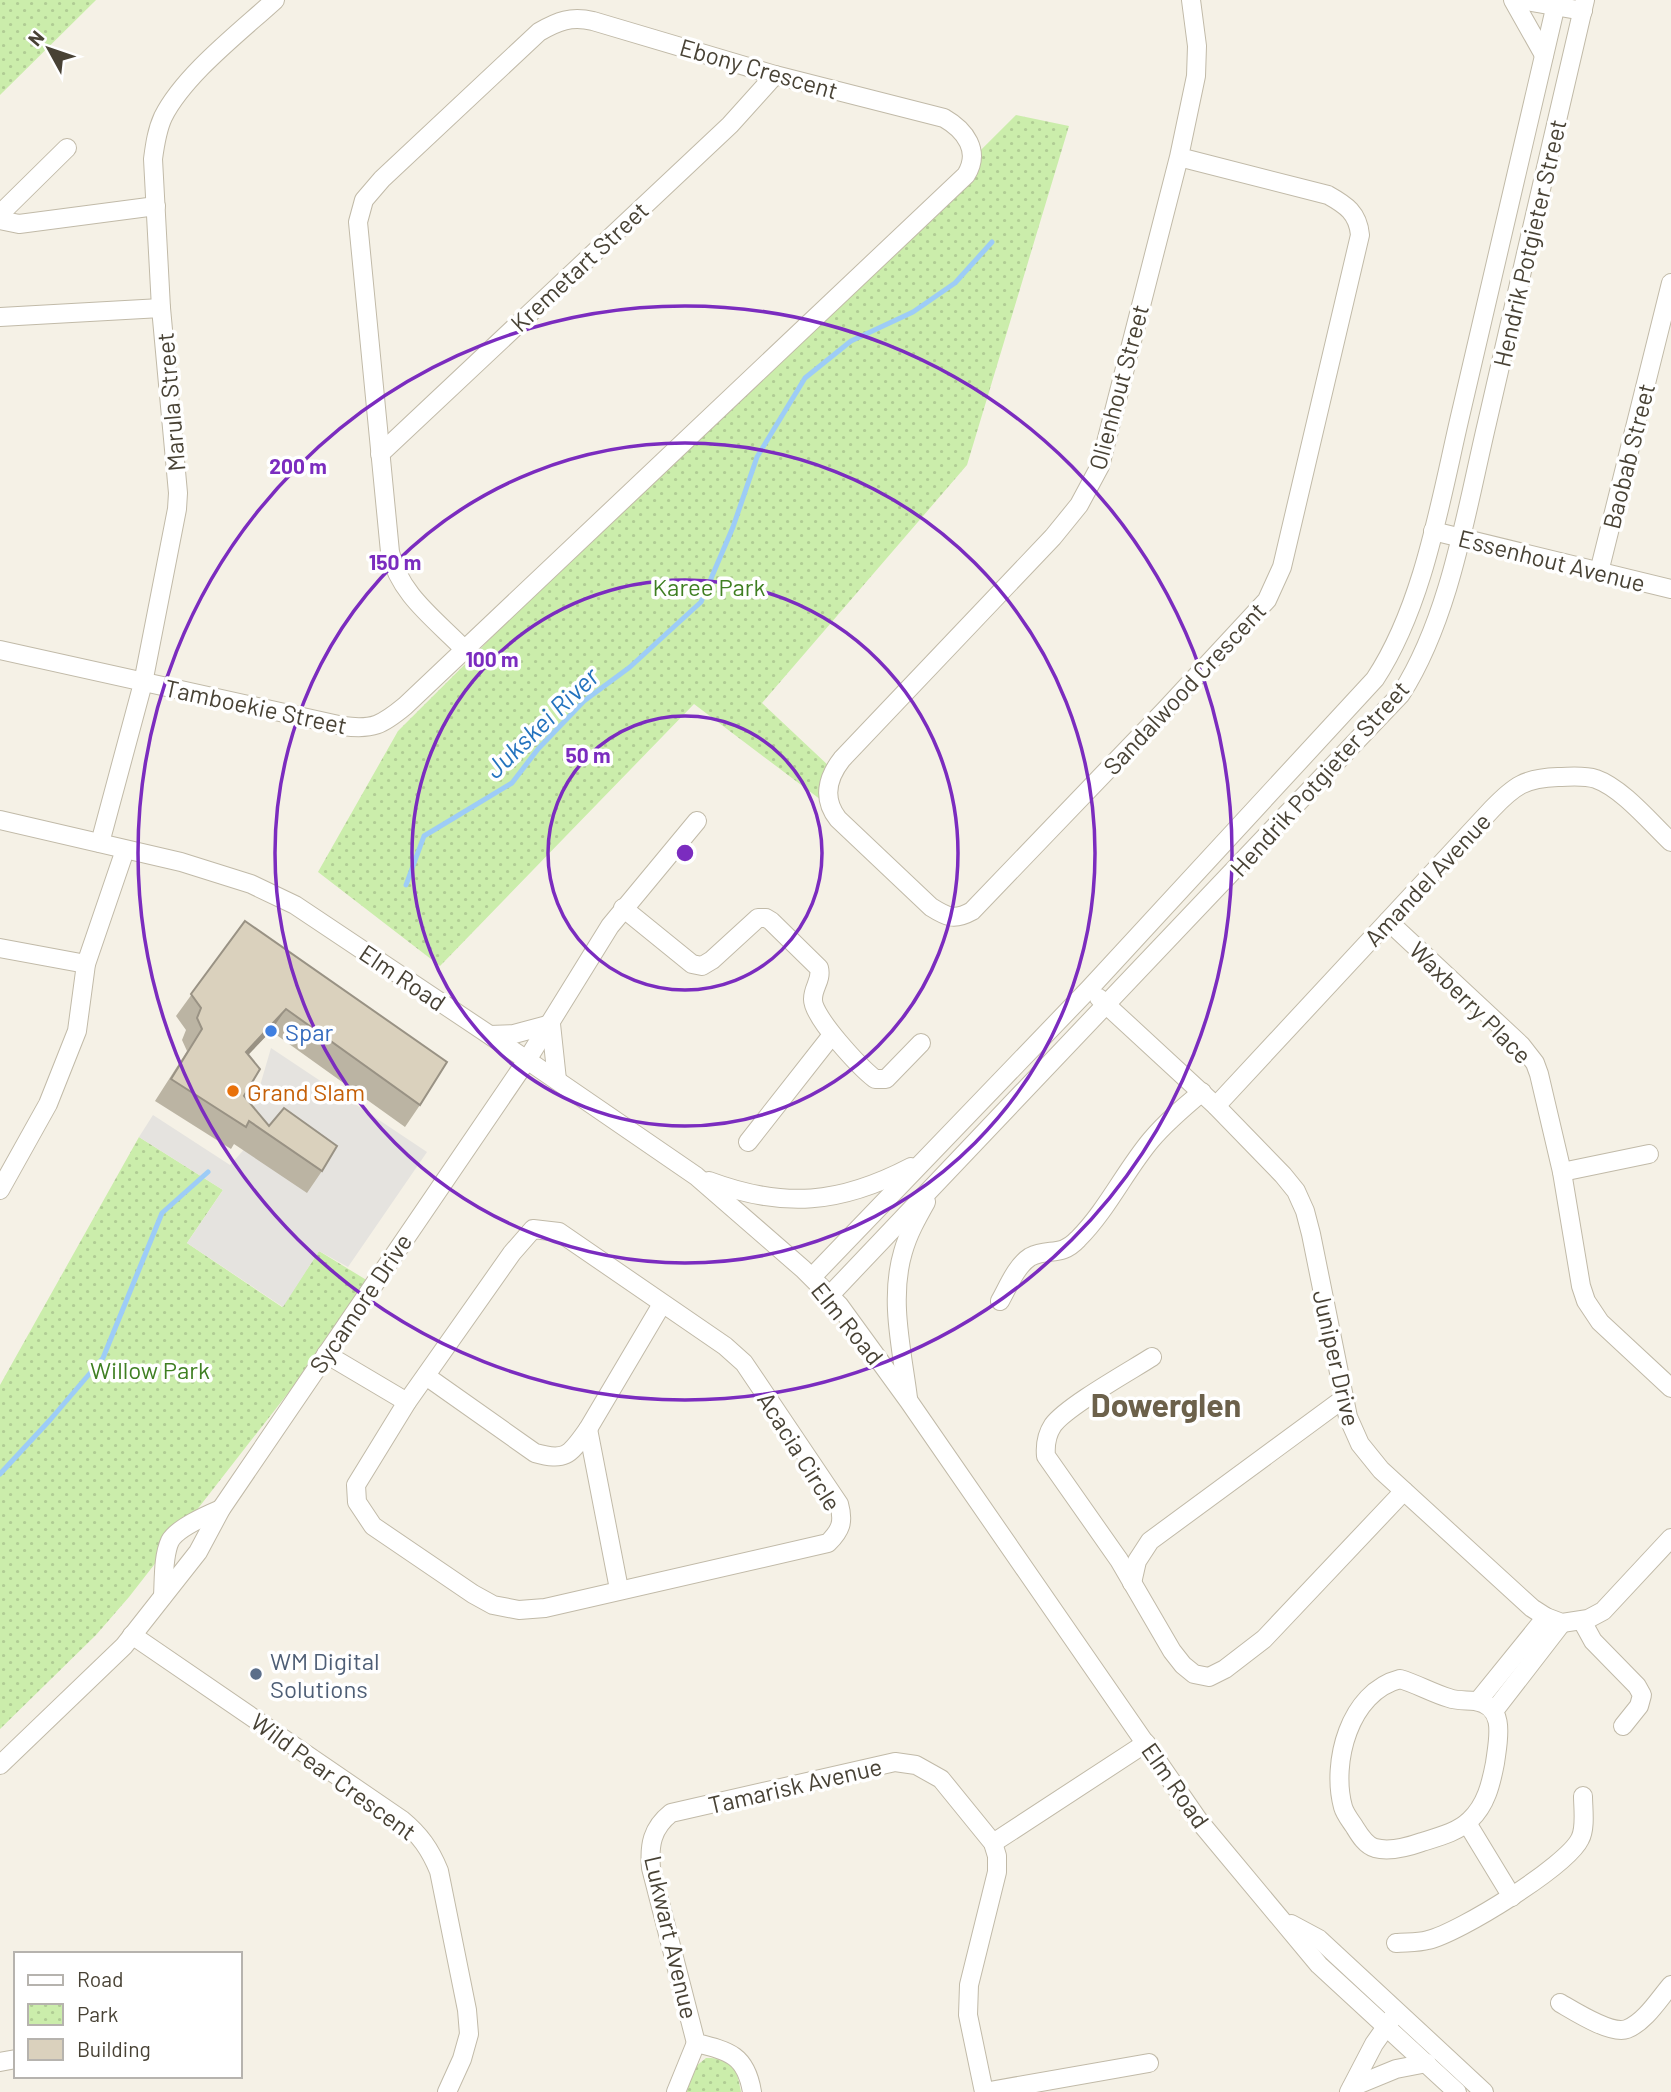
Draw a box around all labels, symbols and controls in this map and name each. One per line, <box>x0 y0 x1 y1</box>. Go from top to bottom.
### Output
north arrow <box>14 14 84 84</box>
text: N <box>23 26 48 50</box>
street label: Ebony Crescent <box>677 32 841 104</box>
street label: Hendrik Potgieter Street <box>1486 116 1572 370</box>
street label: Kremetart Street <box>504 195 654 337</box>
street label: Olienhout Street <box>1082 301 1154 473</box>
street label: Marula Street <box>149 331 191 473</box>
street label: Baobab Street <box>1596 380 1660 532</box>
text: 200 m <box>269 453 327 478</box>
street label: Essenhout Avenue <box>1456 523 1648 597</box>
text: 150 m <box>369 549 421 574</box>
park label: Karee Park <box>652 572 766 601</box>
street label: Sandalwood Crescent <box>1097 596 1271 780</box>
text: 100 m <box>465 646 519 671</box>
water label: Jukskei River <box>478 660 605 784</box>
street label: Tamboekie Street <box>162 673 350 739</box>
street label: Hendrik Potgieter Street <box>1224 674 1414 882</box>
text: 50 m <box>565 742 611 767</box>
street label: Amandel Avenue <box>1358 806 1496 952</box>
centre of rings <box>673 841 697 865</box>
street label: Waxberry Place <box>1404 935 1538 1069</box>
street label: Elm Road <box>354 938 452 1016</box>
place label: Spar <box>285 1017 334 1046</box>
marker: Spar <box>263 1023 279 1039</box>
place label: Grand Slam <box>247 1077 365 1106</box>
marker: Grand Slam <box>225 1083 241 1099</box>
street label: Sycamore Drive <box>303 1228 417 1378</box>
street label: Elm Road <box>806 1276 890 1370</box>
street label: Juniper Drive <box>1307 1287 1367 1429</box>
park label: Willow Park <box>90 1355 210 1384</box>
district label: Dowerglen <box>1091 1385 1241 1423</box>
street label: Acacia Circle <box>752 1386 848 1516</box>
place label: WM Digital Solutions <box>270 1646 379 1703</box>
marker: WM Digital Solutions <box>248 1666 264 1682</box>
street label: Wild Pear Crescent <box>246 1706 422 1846</box>
street label: Elm Road <box>1136 1737 1216 1833</box>
street label: Tamarisk Avenue <box>705 1751 885 1819</box>
street label: Lukwart Avenue <box>639 1853 705 2021</box>
legend <box>14 1952 242 2078</box>
text: Road <box>77 1966 123 1991</box>
text: Park <box>77 2001 118 2026</box>
text: Building <box>77 2036 151 2061</box>

